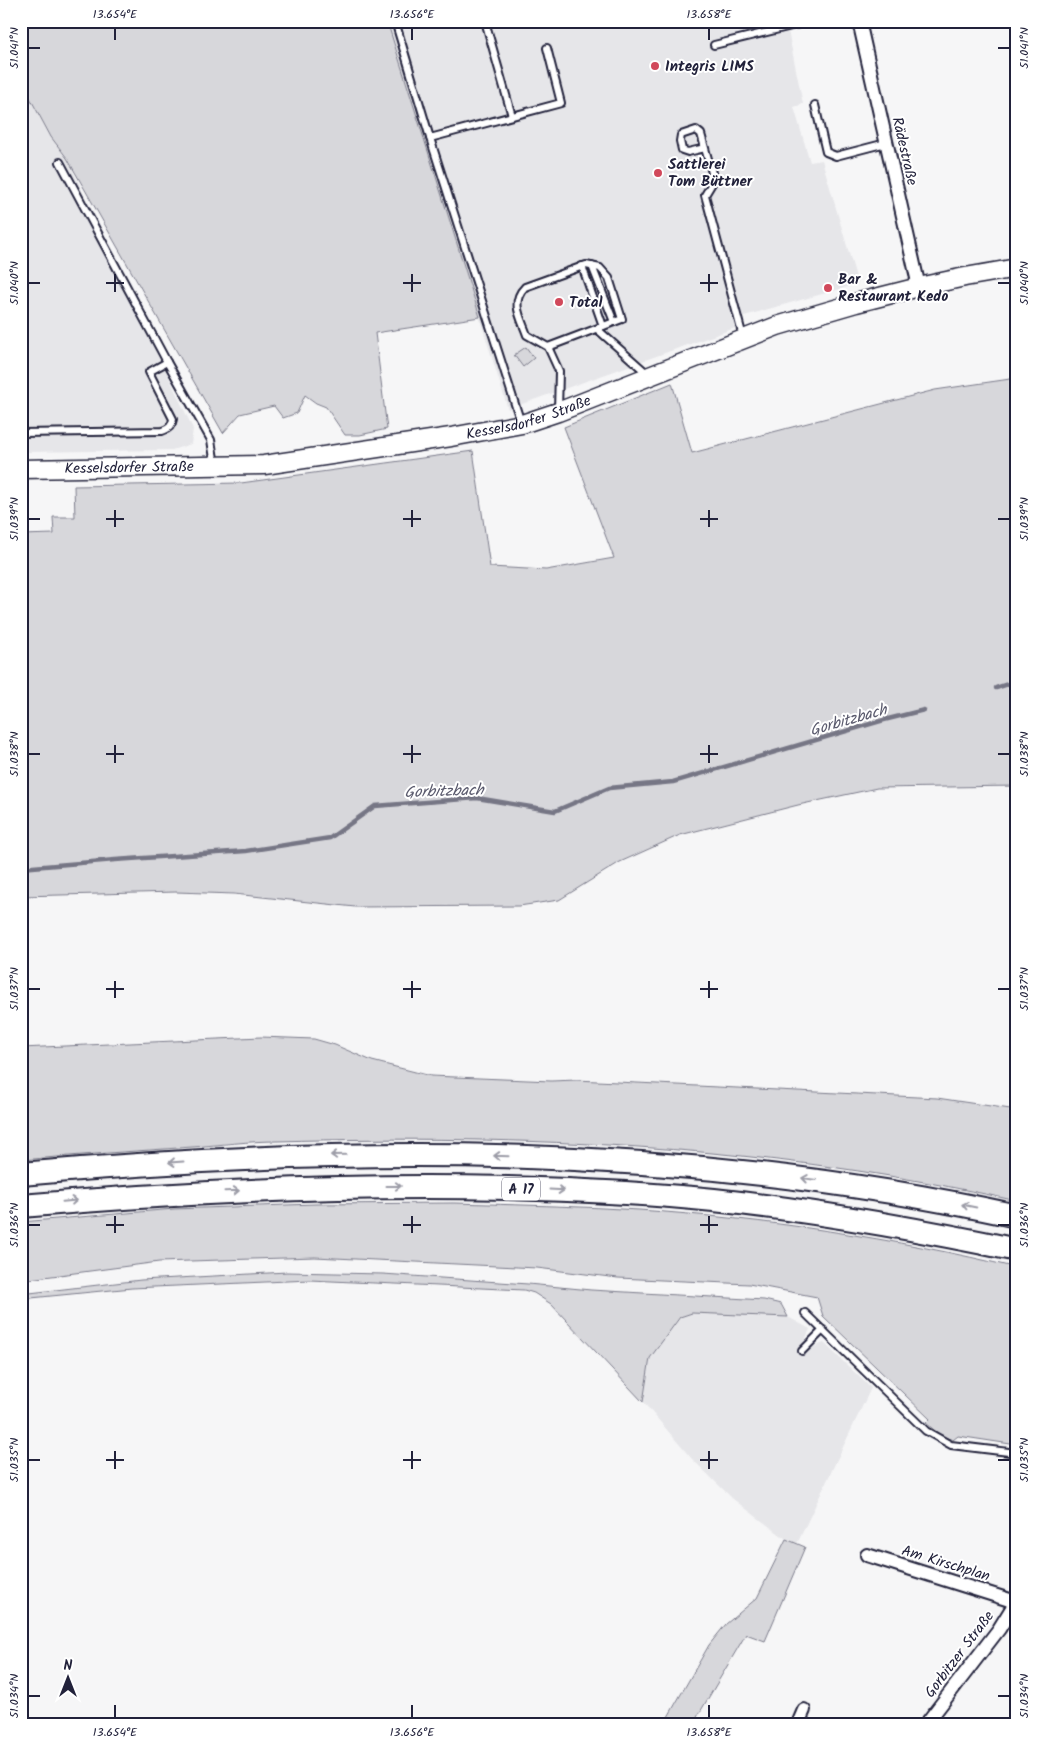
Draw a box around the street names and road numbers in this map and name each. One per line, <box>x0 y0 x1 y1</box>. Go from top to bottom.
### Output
street label: Rädestraße <box>884 115 924 188</box>
street label: Kesselsdorfer Straße <box>464 389 595 447</box>
street label: Kesselsdorfer Straße <box>64 455 194 481</box>
road number: A 17 <box>502 1178 540 1200</box>
street label: Am Kirschplan <box>898 1539 993 1589</box>
street label: Gorbitzer Straße <box>919 1606 1001 1703</box>

